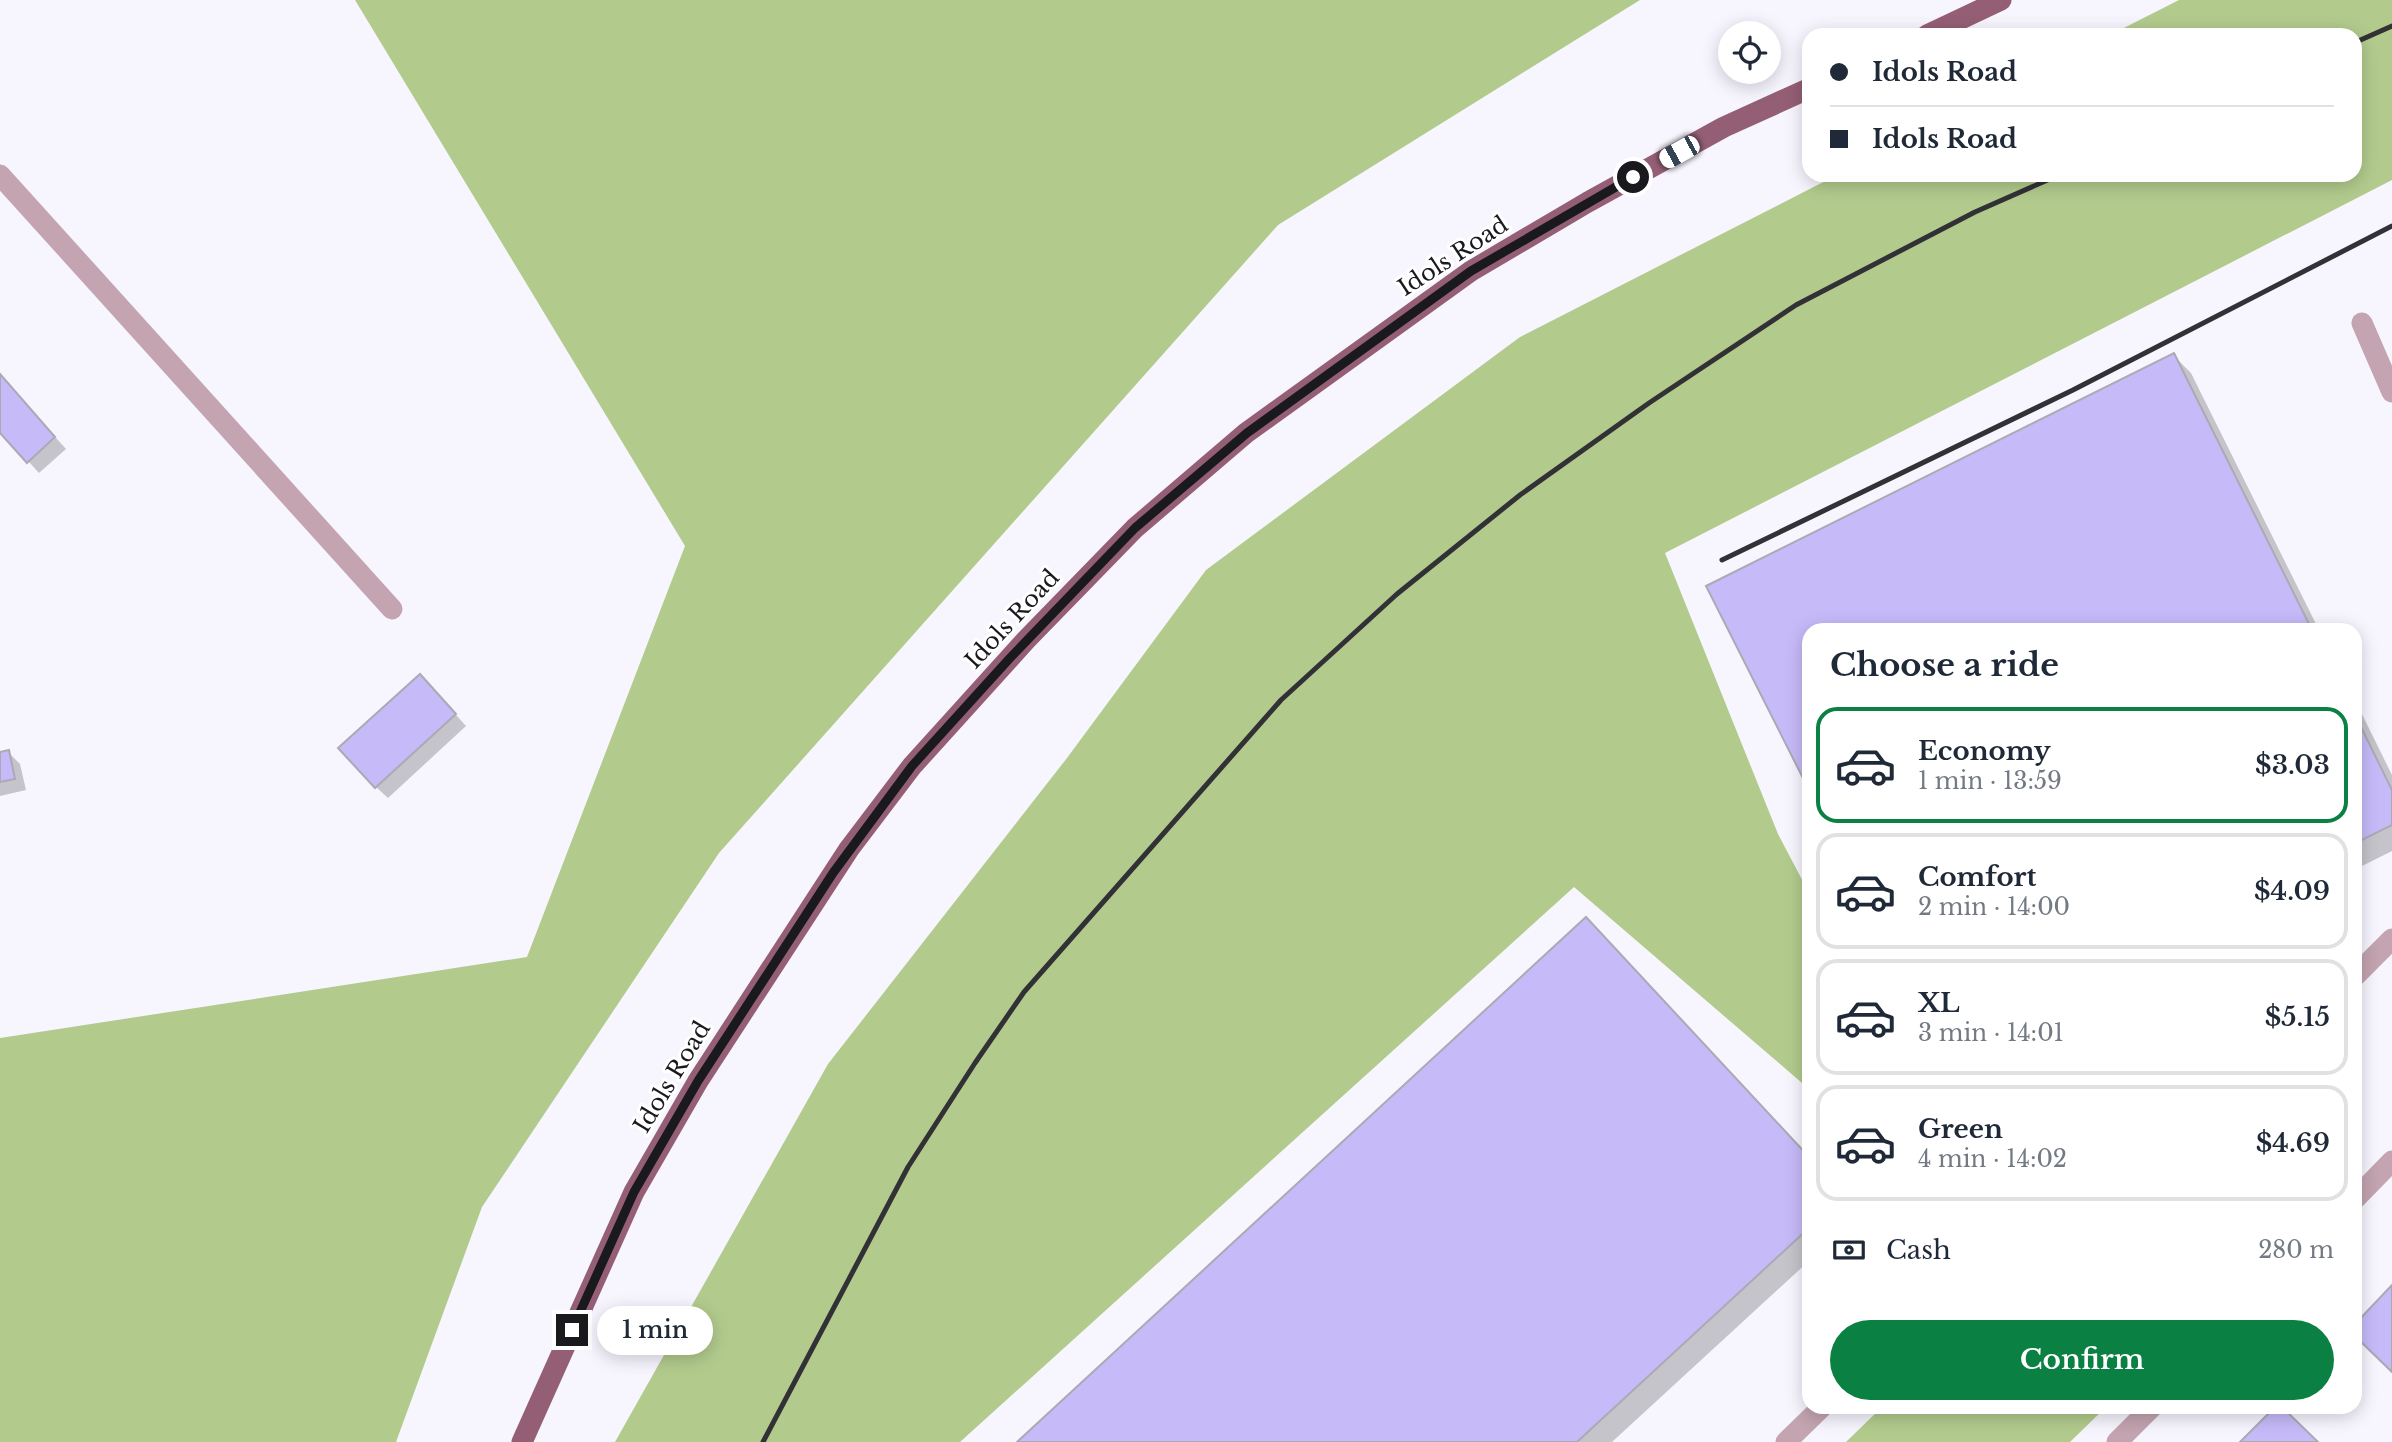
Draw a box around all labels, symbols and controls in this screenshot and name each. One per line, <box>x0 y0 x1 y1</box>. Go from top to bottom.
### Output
map controls <box>1718 21 1781 84</box>
button: locate <box>1718 21 1781 84</box>
text: Idols Road <box>1872 56 2017 88</box>
text: Idols Road <box>1872 123 2017 155</box>
car <box>1656 133 1703 171</box>
route start <box>1617 161 1649 193</box>
street label: Idols Road <box>1393 210 1513 302</box>
street label: Idols Road <box>959 564 1065 674</box>
text: Choose a ride <box>1830 645 2059 685</box>
icon: car <box>1834 734 1897 797</box>
text: Economy <box>1918 735 2051 767</box>
text: $3.03 <box>2255 749 2330 781</box>
text: 1 min · 13:59 <box>1918 767 2062 795</box>
icon: car <box>1834 860 1897 923</box>
text: Comfort <box>1918 861 2036 893</box>
text: $4.09 <box>2254 875 2330 907</box>
text: 2 min · 14:00 <box>1918 893 2070 921</box>
icon: car <box>1834 986 1897 1049</box>
text: XL <box>1918 987 1960 1019</box>
text: $5.15 <box>2265 1001 2330 1033</box>
street label: Idols Road <box>628 1016 716 1138</box>
text: 3 min · 14:01 <box>1918 1019 2064 1047</box>
icon: car <box>1834 1112 1897 1175</box>
text: Green <box>1918 1113 2003 1145</box>
text: $4.69 <box>2256 1127 2330 1159</box>
text: 4 min · 14:02 <box>1918 1145 2067 1173</box>
icon: cash <box>1830 1231 1868 1269</box>
text: Cash <box>1886 1234 1951 1266</box>
text: 280 m <box>2258 1236 2334 1264</box>
callout: 1 min <box>596 1306 712 1354</box>
route end <box>556 1314 588 1346</box>
text: 1 min <box>622 1316 688 1344</box>
button: Confirm <box>1830 1320 2334 1400</box>

